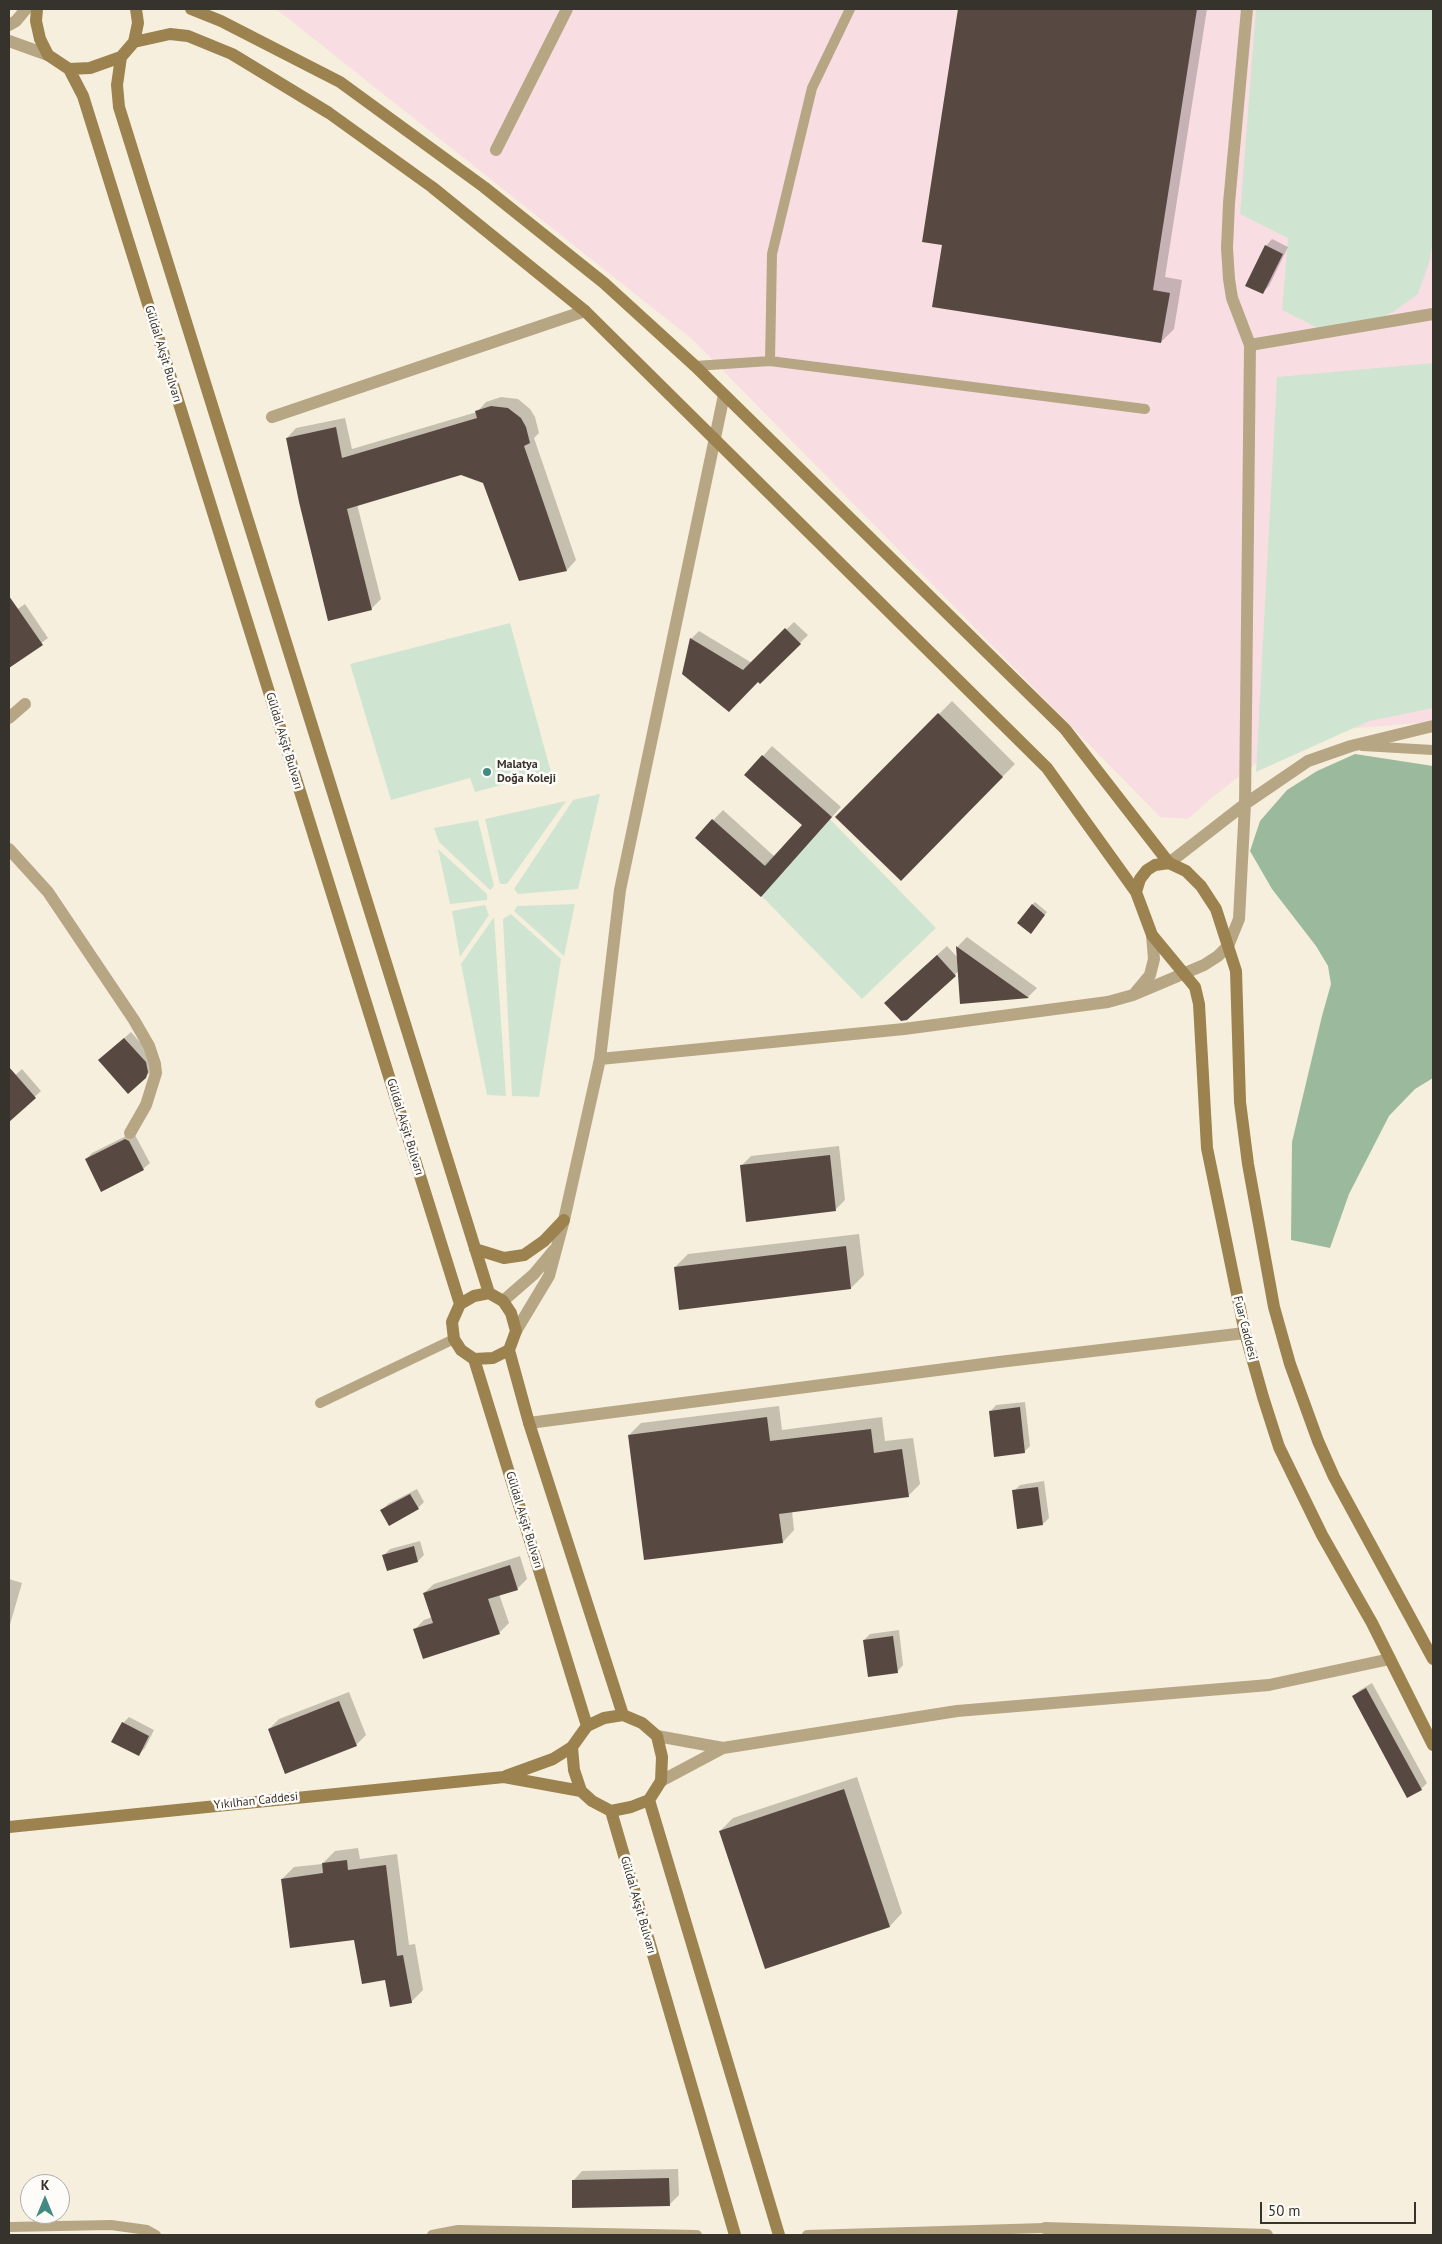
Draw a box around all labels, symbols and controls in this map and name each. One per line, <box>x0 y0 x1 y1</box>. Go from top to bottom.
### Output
street label: Güldal Akşit Bulvarı <box>141 304 185 404</box>
street label: Güldal Akşit Bulvarı <box>262 691 306 791</box>
place label: Malatya Doğa Koleji <box>497 758 556 786</box>
marker: Malatya Doğa Koleji <box>481 766 493 778</box>
street label: Güldal Akşit Bulvarı <box>383 1077 427 1177</box>
street label: Fuar Caddesi <box>1230 1294 1260 1362</box>
street label: Güldal Akşit Bulvarı <box>502 1470 546 1570</box>
street label: Yıkılhan Caddesi <box>213 1789 299 1813</box>
street label: Güldal Akşit Bulvarı <box>617 1855 659 1955</box>
north arrow <box>20 2174 70 2224</box>
text: K <box>41 2176 49 2194</box>
scale bar <box>1262 2192 1418 2224</box>
text: 50 m <box>1268 2201 1301 2220</box>

